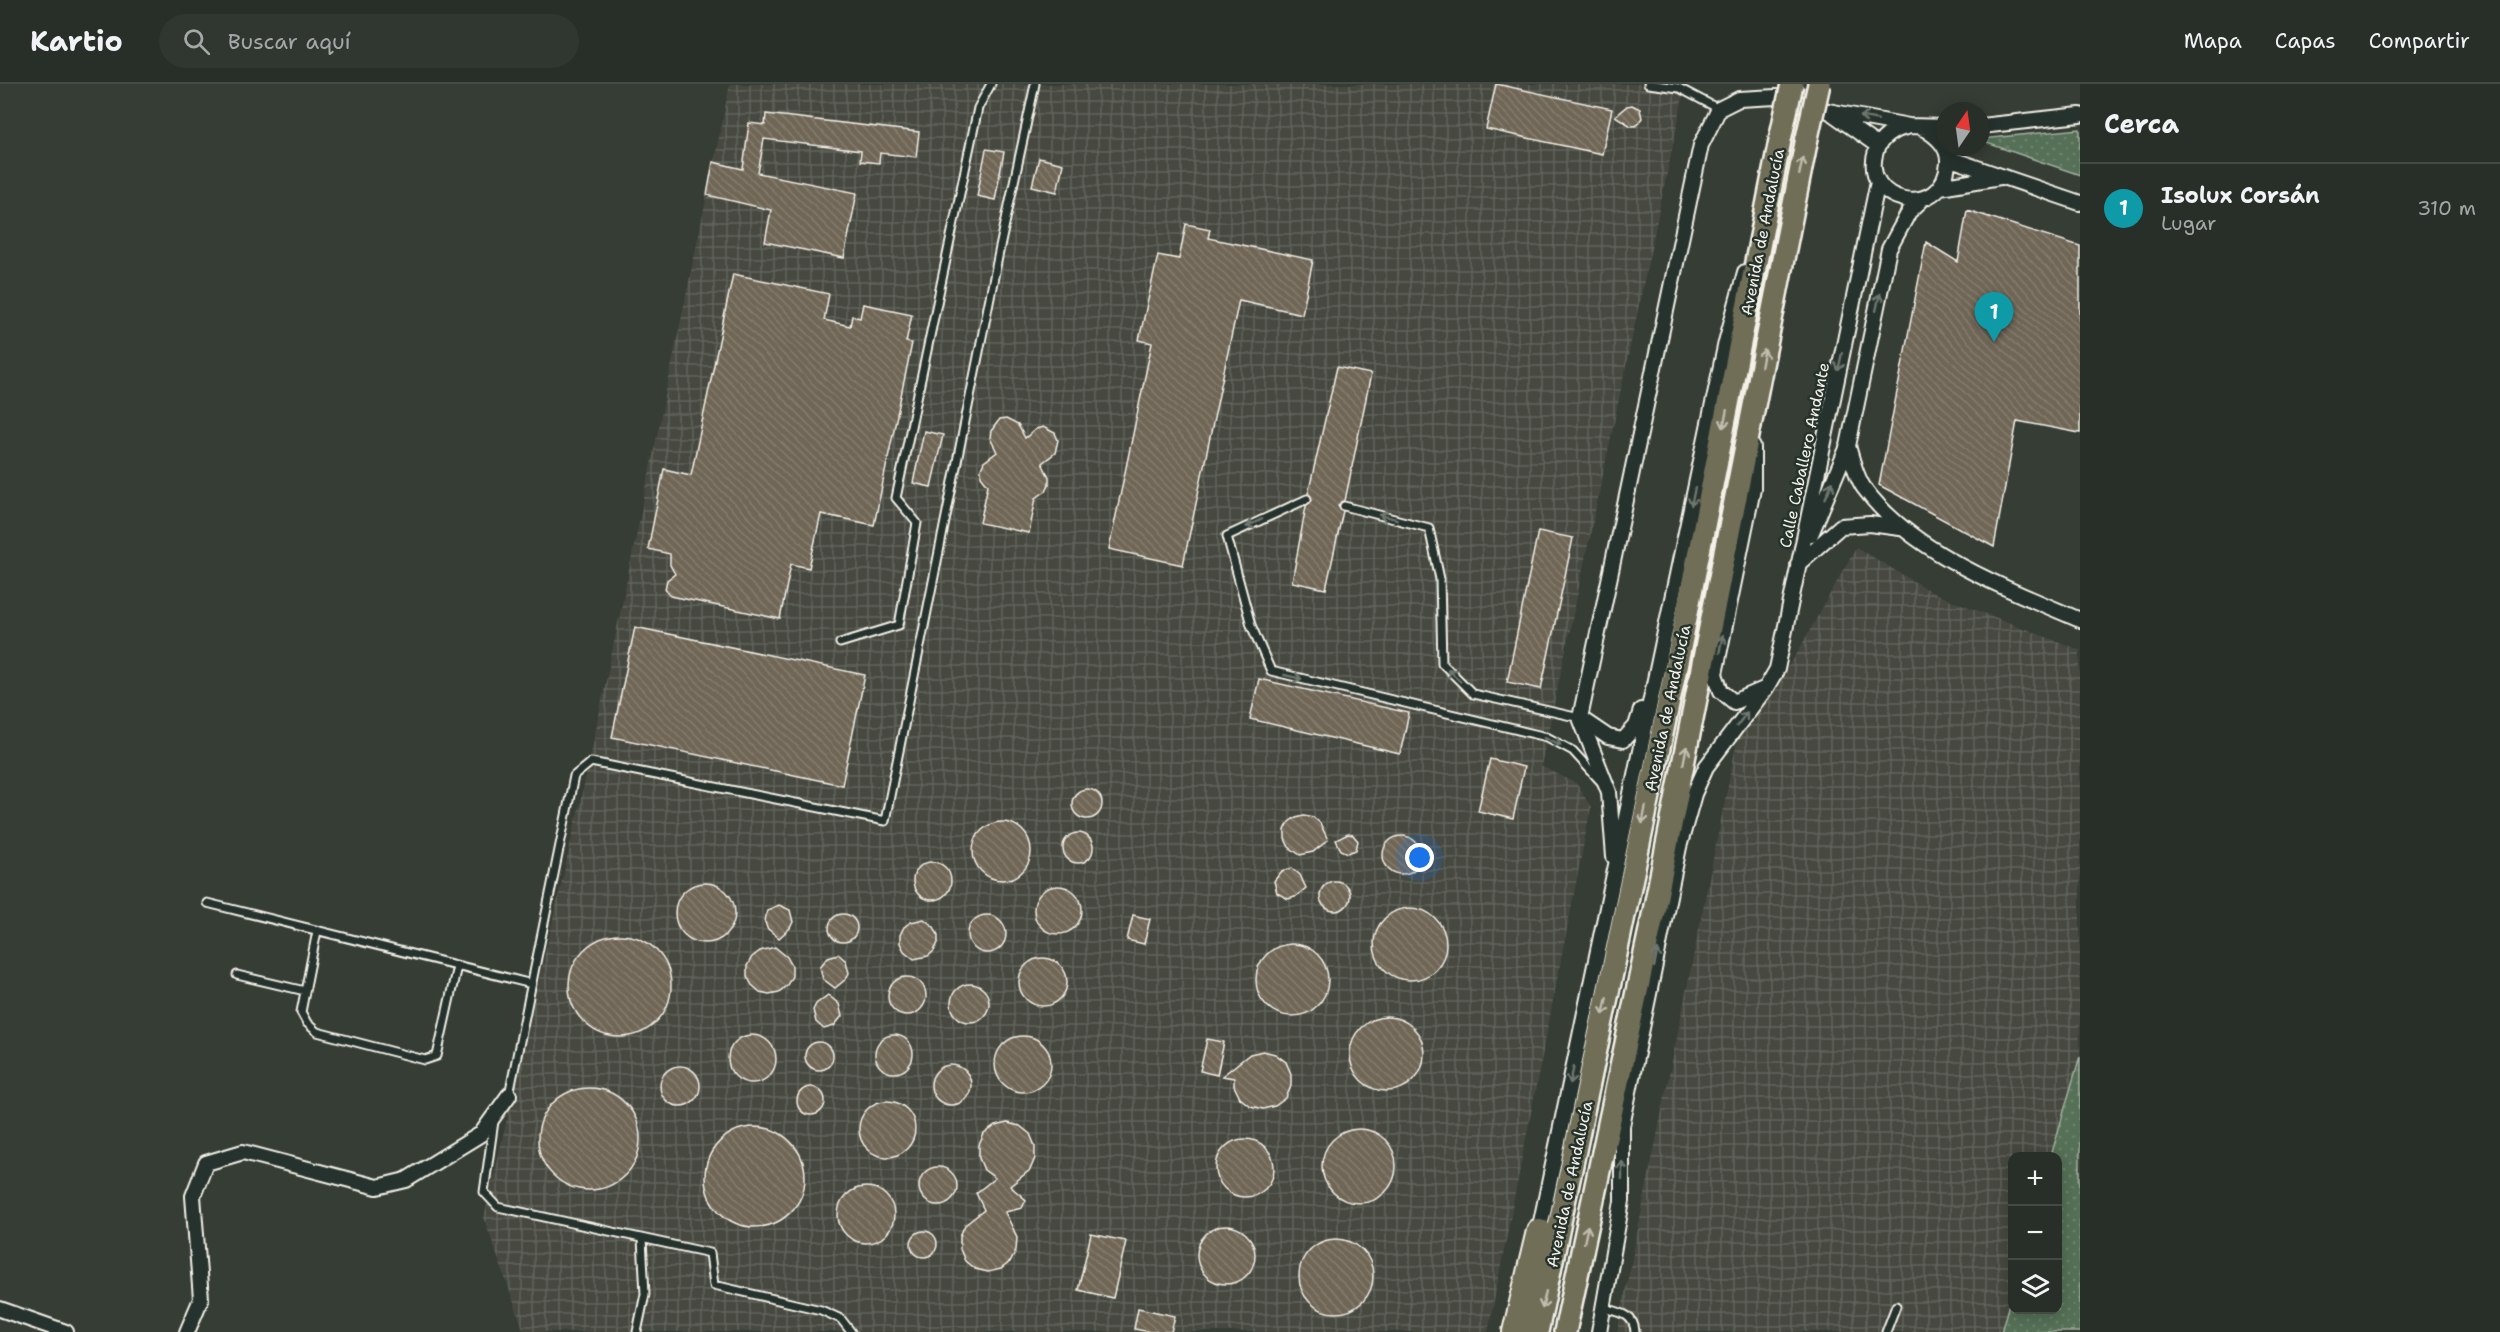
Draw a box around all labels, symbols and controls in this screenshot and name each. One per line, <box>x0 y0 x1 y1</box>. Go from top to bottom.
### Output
search box <box>159 14 579 68</box>
text: Kartio <box>30 22 123 60</box>
icon: search <box>180 25 213 58</box>
text: Buscar aquí <box>228 27 351 56</box>
text: Mapa <box>2184 27 2242 55</box>
text: Capas <box>2275 27 2336 55</box>
text: Compartir <box>2369 27 2470 55</box>
north arrow <box>1936 102 1990 156</box>
text: Cerca <box>2104 106 2179 141</box>
one-way arrow <box>1859 112 1879 123</box>
street label: Avenida de Andalucía <box>1736 147 1789 317</box>
one-way arrow <box>1796 157 1807 177</box>
text: Isolux Corsán <box>2161 181 2320 210</box>
text: 1 <box>2119 195 2128 221</box>
text: 310 m <box>2417 195 2476 221</box>
text: Lugar <box>2161 210 2217 236</box>
pin: 1 <box>1974 292 2014 342</box>
one-way arrow <box>1873 293 1884 312</box>
one-way arrow <box>1758 348 1769 368</box>
one-way arrow <box>1834 351 1845 371</box>
street label: Calle Caballero Andante <box>1775 361 1834 550</box>
one-way arrow <box>1719 408 1730 428</box>
one-way arrow <box>1824 482 1835 500</box>
one-way arrow <box>1687 487 1698 507</box>
one-way arrow <box>1379 511 1398 523</box>
one-way arrow <box>1245 518 1263 530</box>
street label: Avenida de Andalucía <box>1640 623 1695 793</box>
one-way arrow <box>1716 635 1727 655</box>
one-way arrow <box>1446 667 1461 682</box>
one-way arrow <box>1283 671 1302 683</box>
one-way arrow <box>1736 711 1749 727</box>
one-way arrow <box>1544 735 1561 747</box>
one-way arrow <box>1680 746 1691 765</box>
one-way arrow <box>1638 805 1649 825</box>
your location <box>1405 843 1434 872</box>
one-way arrow <box>1651 949 1662 968</box>
one-way arrow <box>1599 996 1610 1016</box>
one-way arrow <box>1566 1065 1578 1084</box>
street label: Avenida de Andalucía <box>1542 1099 1597 1269</box>
map controls <box>2008 1152 2062 1314</box>
button: + <box>2008 1152 2062 1206</box>
one-way arrow <box>1616 1161 1628 1181</box>
button: − <box>2008 1206 2062 1260</box>
one-way arrow <box>1580 1224 1592 1243</box>
button: layers <box>2008 1260 2062 1314</box>
one-way arrow <box>1538 1290 1549 1309</box>

